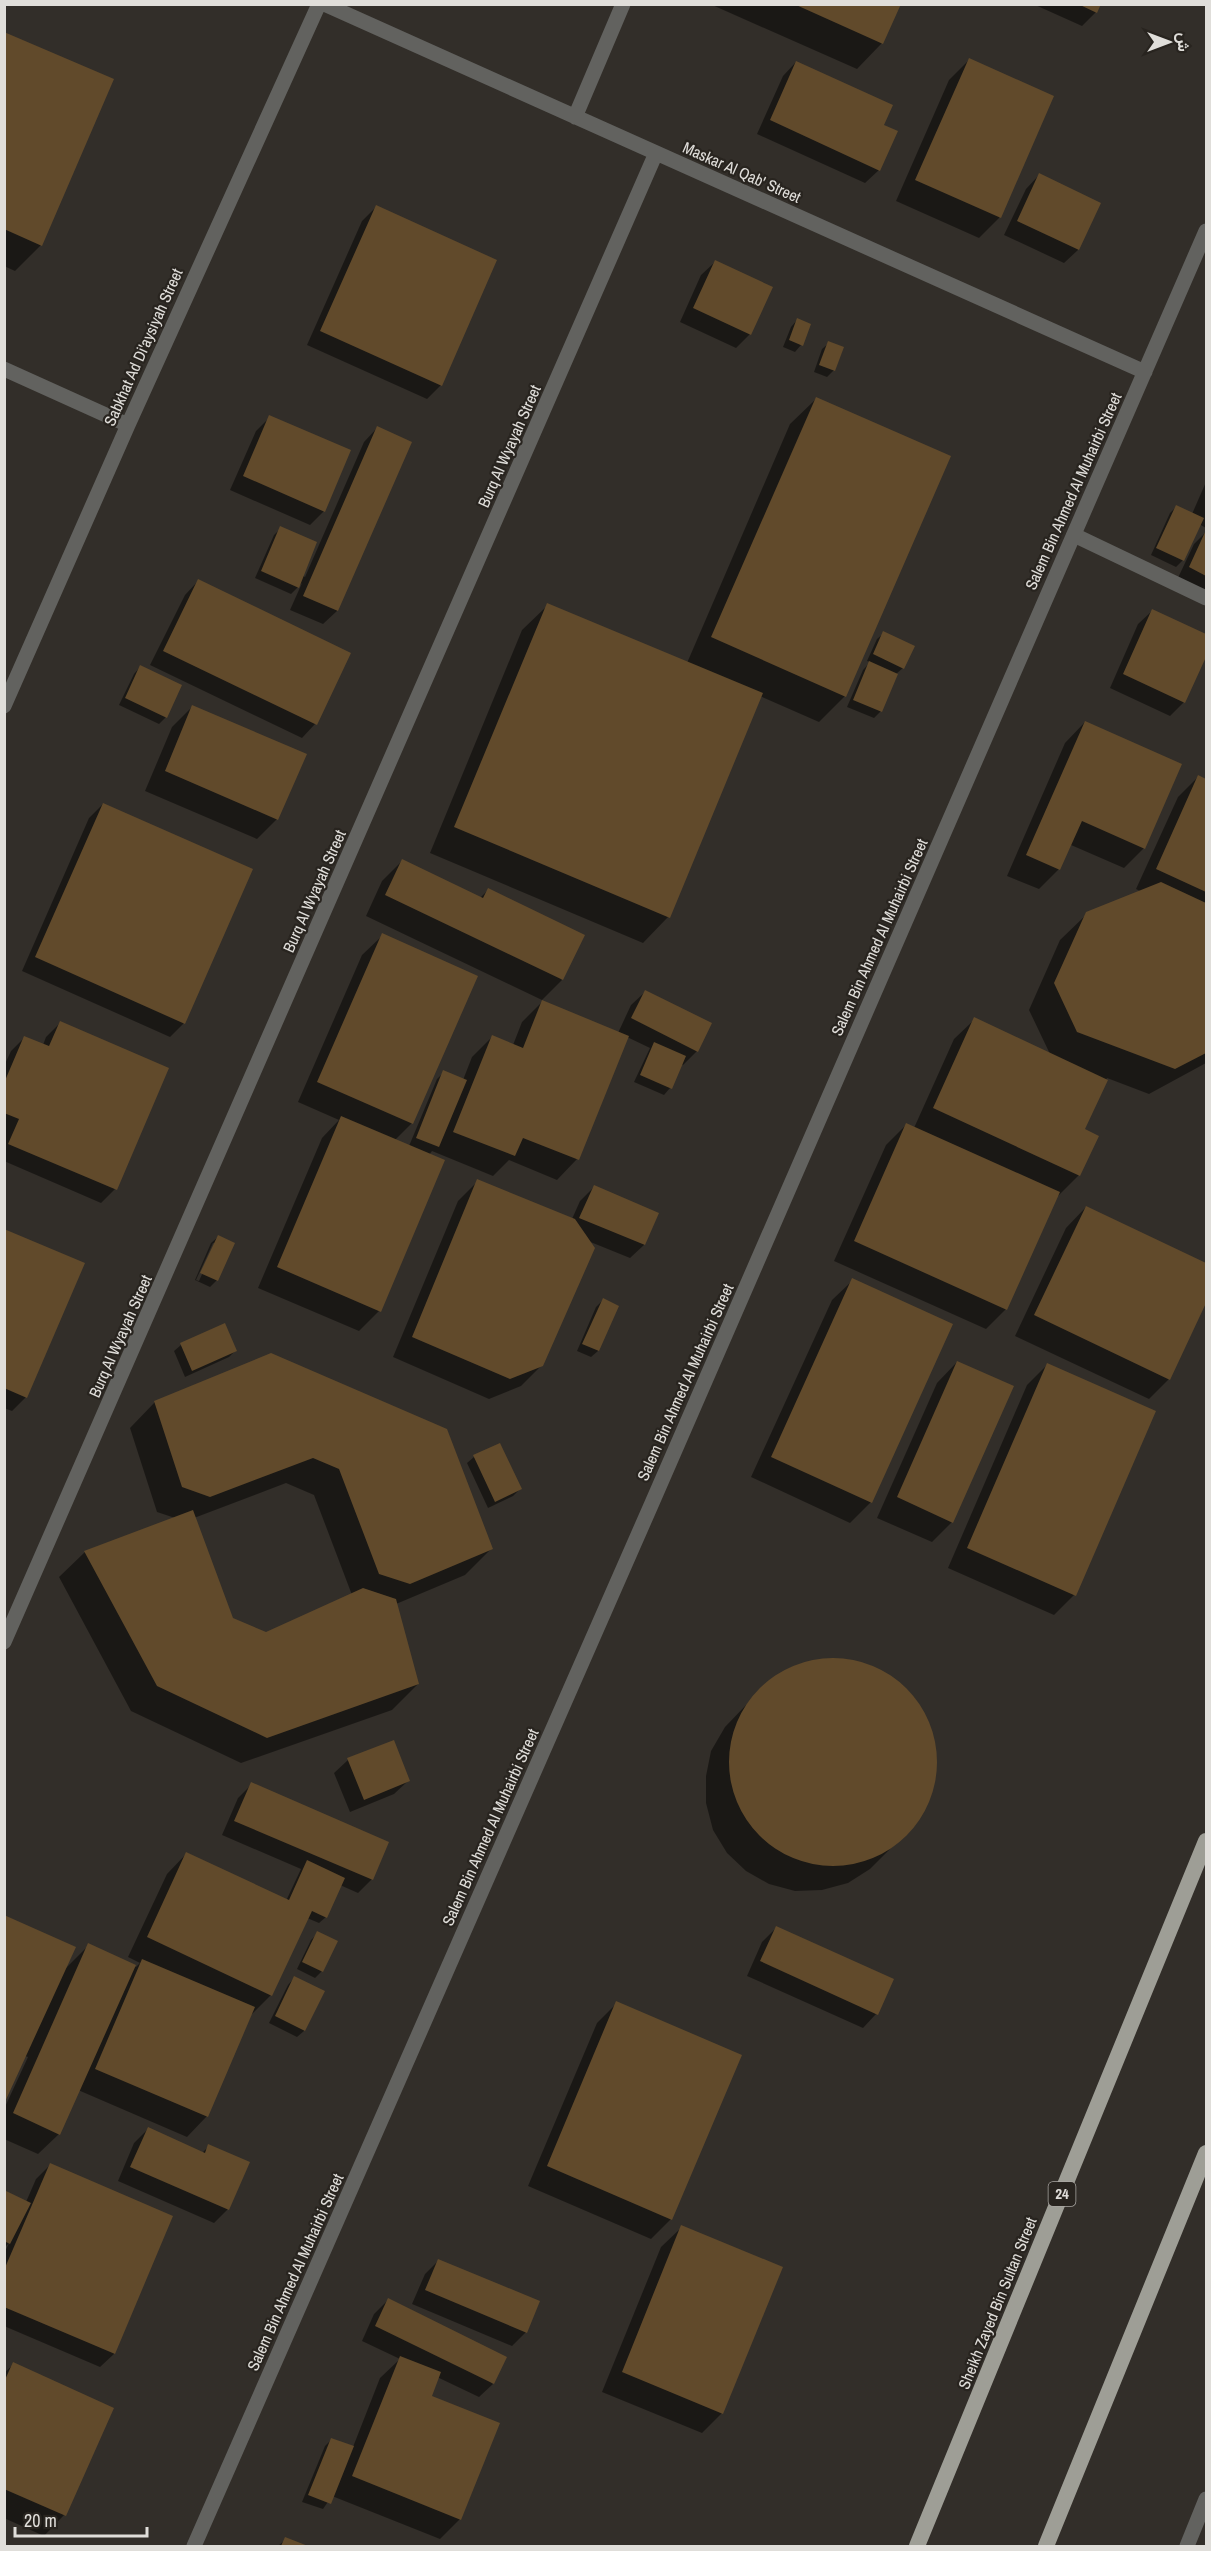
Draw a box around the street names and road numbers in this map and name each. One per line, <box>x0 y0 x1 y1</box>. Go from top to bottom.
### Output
street label: Maskar Al Qab' Street <box>679 136 805 208</box>
street label: Sabkhat Ad Di'aysiyah Street <box>98 264 188 429</box>
street label: Burq Al Wyayah Street <box>472 381 546 511</box>
street label: Salem Bin Ahmed Al Muhairbi Street <box>1019 389 1127 593</box>
street label: Burq Al Wyayah Street <box>277 826 351 956</box>
street label: Salem Bin Ahmed Al Muhairbi Street <box>825 835 933 1039</box>
street label: Burq Al Wyayah Street <box>83 1271 157 1401</box>
street label: Salem Bin Ahmed Al Muhairbi Street <box>631 1280 739 1484</box>
street label: Salem Bin Ahmed Al Muhairbi Street <box>436 1725 544 1929</box>
street label: Salem Bin Ahmed Al Muhairbi Street <box>241 2170 349 2374</box>
road number: 24 <box>1048 2182 1076 2206</box>
street label: Sheikh Zayed Bin Sultan Street <box>952 2213 1042 2392</box>

